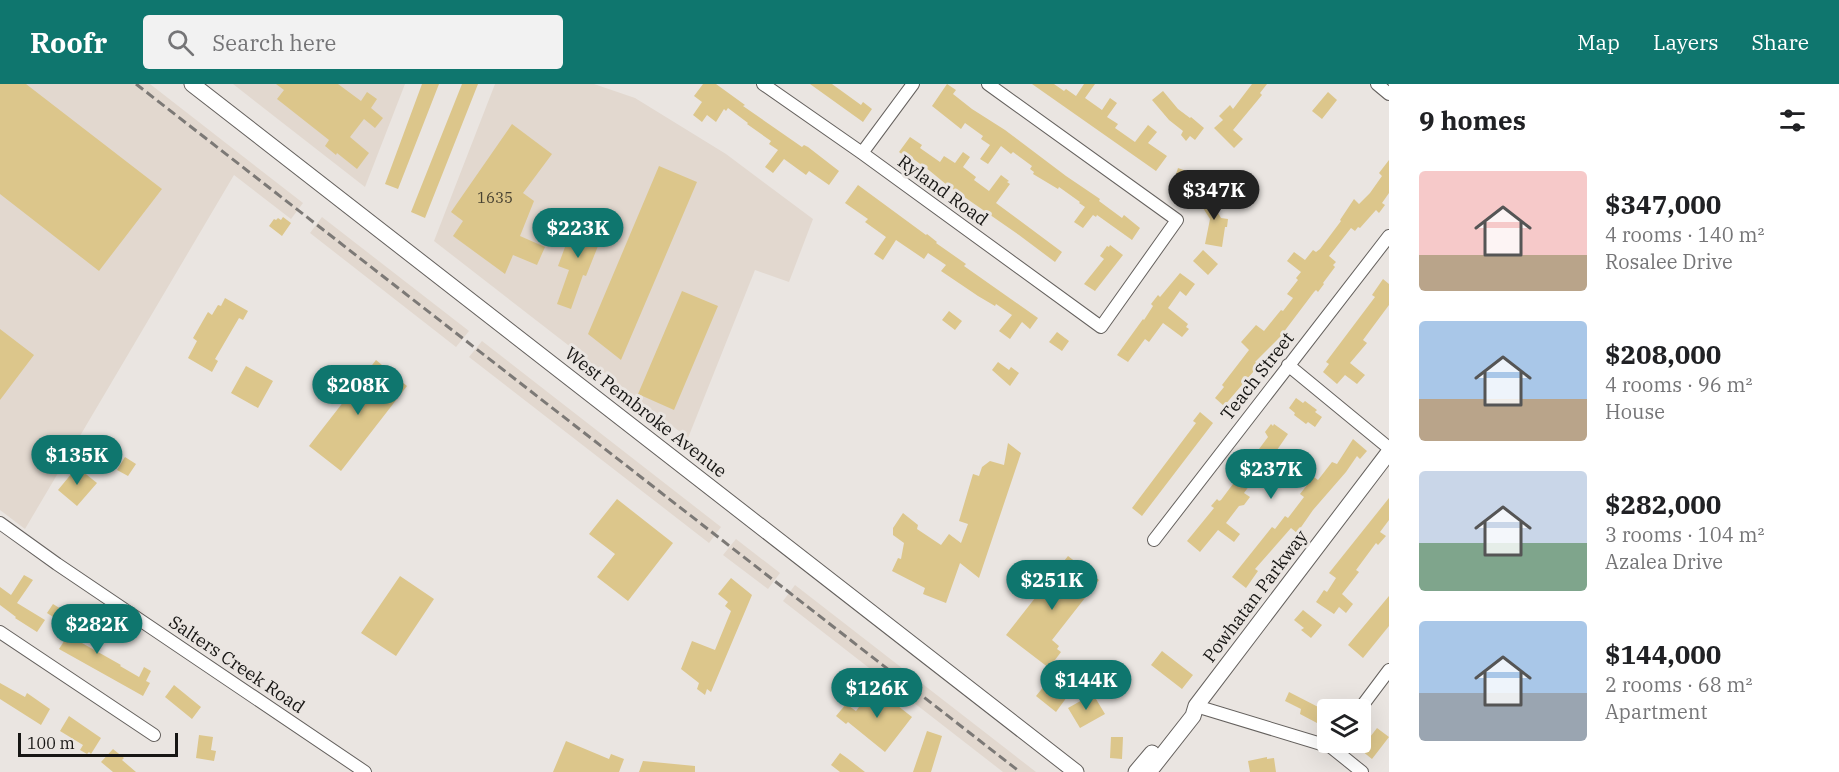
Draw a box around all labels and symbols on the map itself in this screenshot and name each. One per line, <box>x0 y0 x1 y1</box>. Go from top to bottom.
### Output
street label: Ryland Road <box>893 149 993 231</box>
pin: $347K <box>1172 170 1256 221</box>
house number: 1635 <box>477 188 513 207</box>
pin: $223K <box>536 208 620 259</box>
street label: Teach Street <box>1215 327 1299 425</box>
street label: West Pembroke Avenue <box>560 342 732 482</box>
pin: $208K <box>316 365 400 416</box>
pin: $135K <box>35 435 119 486</box>
pin: $237K <box>1229 449 1313 500</box>
street label: Powhatan Parkway <box>1198 525 1313 667</box>
pin: $251K <box>1010 560 1094 611</box>
pin: $282K <box>55 604 139 655</box>
street label: Salters Creek Road <box>165 610 309 718</box>
pin: $144K <box>1044 660 1128 711</box>
pin: $126K <box>835 668 919 719</box>
scale bar <box>18 730 178 758</box>

